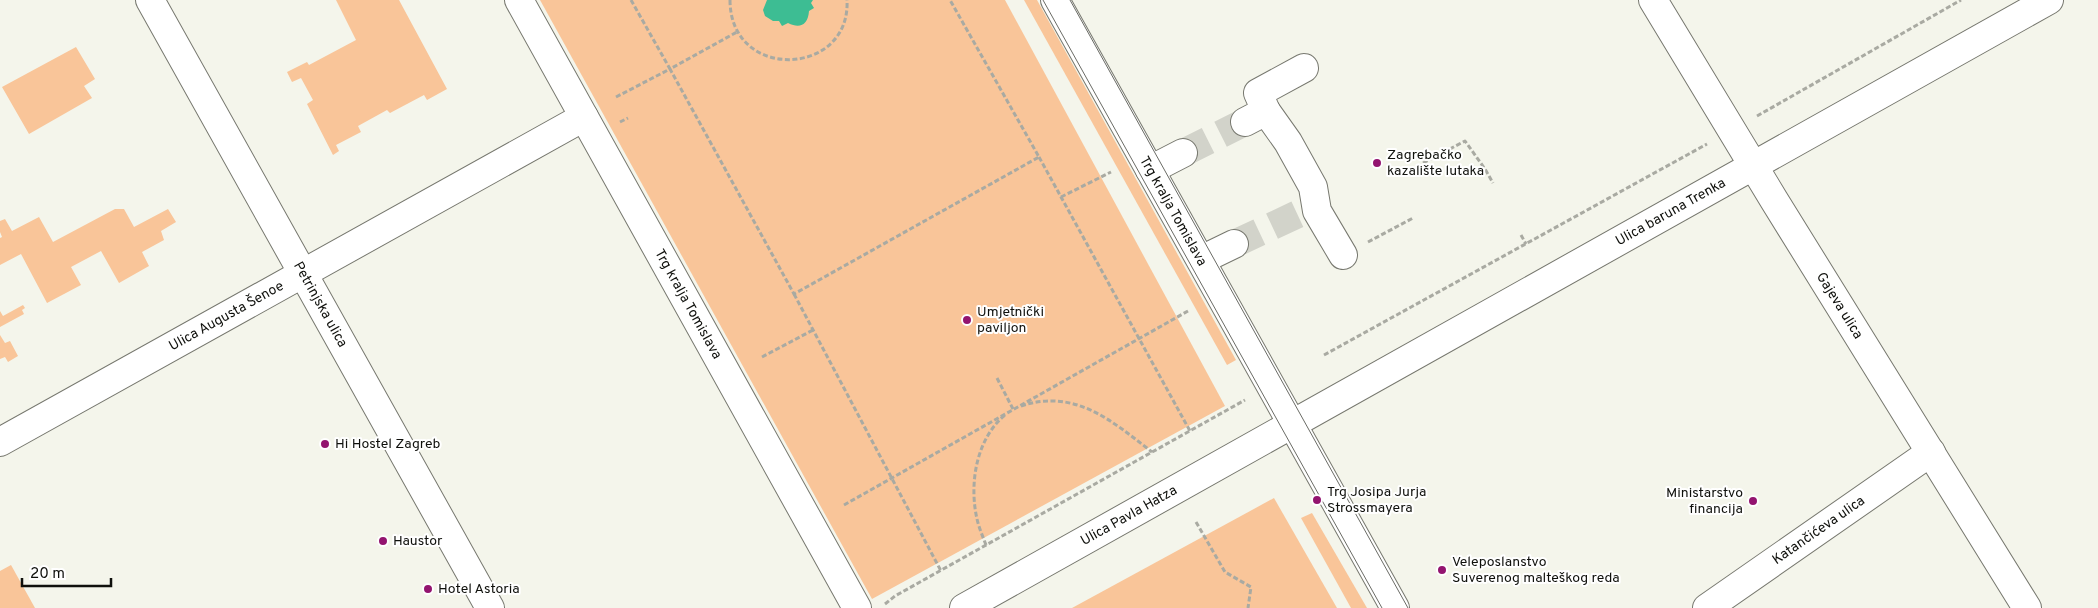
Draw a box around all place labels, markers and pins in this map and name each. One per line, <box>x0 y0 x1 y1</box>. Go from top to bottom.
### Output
place label: Zagrebačko kazalište lutaka <box>1387 147 1484 180</box>
marker: Zagrebačko kazalište lutaka <box>1371 157 1383 169</box>
place label: Umjetnički paviljon <box>977 304 1044 337</box>
marker: Umjetnički paviljon <box>961 314 973 326</box>
place label: Hi Hostel Zagreb <box>335 436 440 453</box>
marker: Hi Hostel Zagreb <box>319 438 331 450</box>
place label: Trg Josipa Jurja Strossmayera <box>1327 484 1426 517</box>
place label: Ministarstvo financija <box>1666 485 1743 518</box>
marker: Trg Josipa Jurja Strossmayera <box>1311 494 1323 506</box>
marker: Ministarstvo financija <box>1747 495 1759 507</box>
place label: Haustor <box>393 533 443 550</box>
marker: Haustor <box>377 535 389 547</box>
place label: Veleposlanstvo Suverenog malteškog reda <box>1452 554 1620 587</box>
marker: Veleposlanstvo Suverenog malteškog reda <box>1436 564 1448 576</box>
place label: Hotel Astoria <box>438 581 520 598</box>
marker: Hotel Astoria <box>422 583 434 595</box>

